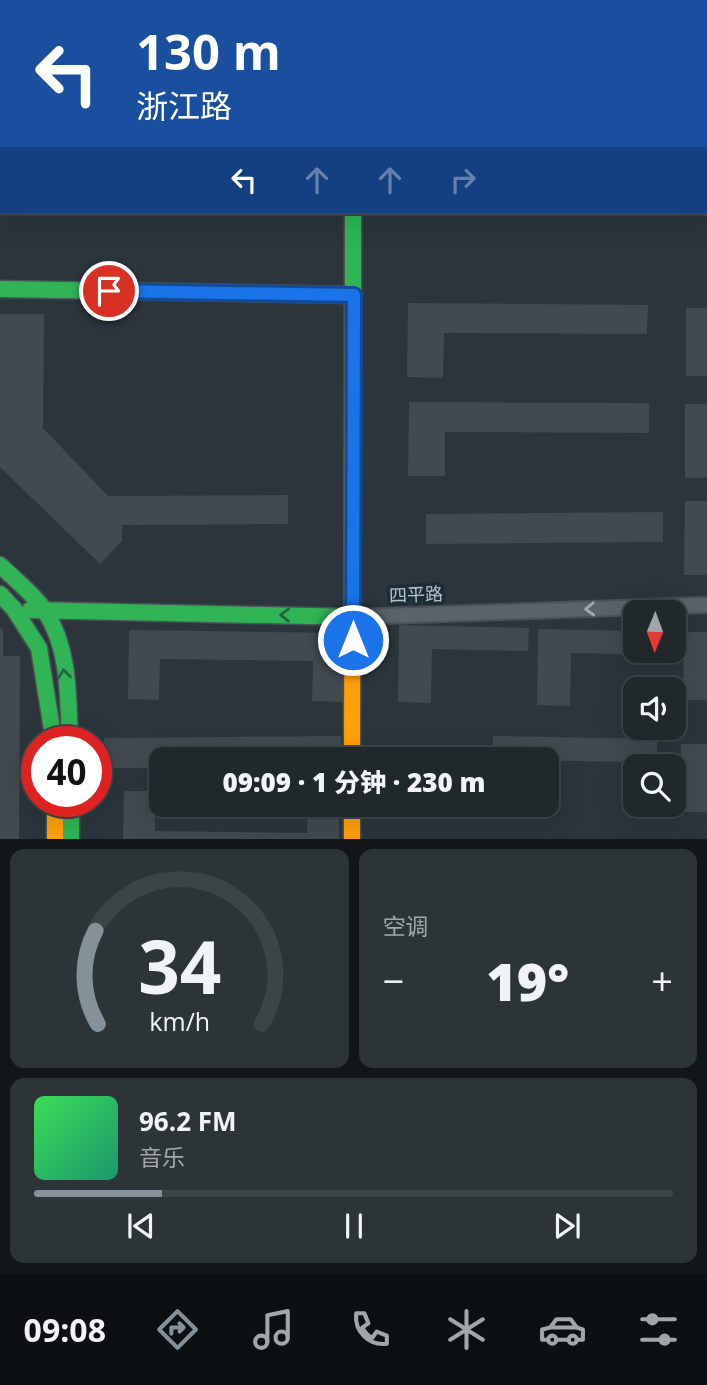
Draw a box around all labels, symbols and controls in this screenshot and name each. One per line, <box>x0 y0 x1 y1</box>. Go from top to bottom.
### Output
text: 130 m <box>136 18 281 84</box>
icon: left <box>21 28 112 119</box>
text: 浙江路 <box>136 84 232 127</box>
icon: left <box>225 161 263 199</box>
icon: ahead <box>298 161 336 199</box>
icon: ahead <box>371 161 409 199</box>
icon: right <box>444 161 482 199</box>
pin <box>79 261 139 321</box>
icon: arrive <box>90 272 128 310</box>
street label: 四平路 <box>389 581 443 607</box>
north arrow <box>623 600 686 663</box>
map controls <box>623 600 686 817</box>
one-way arrow <box>584 601 595 616</box>
position arrow <box>316 603 390 677</box>
one-way arrow <box>279 607 289 623</box>
one-way arrow <box>57 668 72 680</box>
button: sound <box>623 677 686 740</box>
speed limit sign: 40 <box>21 726 112 817</box>
button: search <box>623 754 686 817</box>
text: 09:09 · 1 分钟 · 230 m <box>223 764 485 800</box>
text: 空调 <box>383 910 429 942</box>
text: 34 <box>138 917 221 1016</box>
text: 19° <box>486 945 569 1016</box>
text: − <box>383 954 404 1006</box>
text: + <box>651 954 673 1006</box>
text: km/h <box>149 1004 210 1038</box>
text: 96.2 FM <box>139 1103 237 1139</box>
text: 音乐 <box>139 1141 185 1173</box>
icon: previous <box>122 1207 160 1245</box>
icon: pause <box>335 1207 373 1245</box>
icon: next <box>548 1207 586 1245</box>
icon: directions <box>153 1305 202 1354</box>
icon: music <box>249 1305 298 1354</box>
icon: phone <box>346 1305 395 1354</box>
icon: climate <box>442 1305 491 1354</box>
icon: car <box>538 1305 587 1354</box>
icon: filters <box>634 1305 683 1354</box>
text: 09:08 <box>24 1308 106 1351</box>

